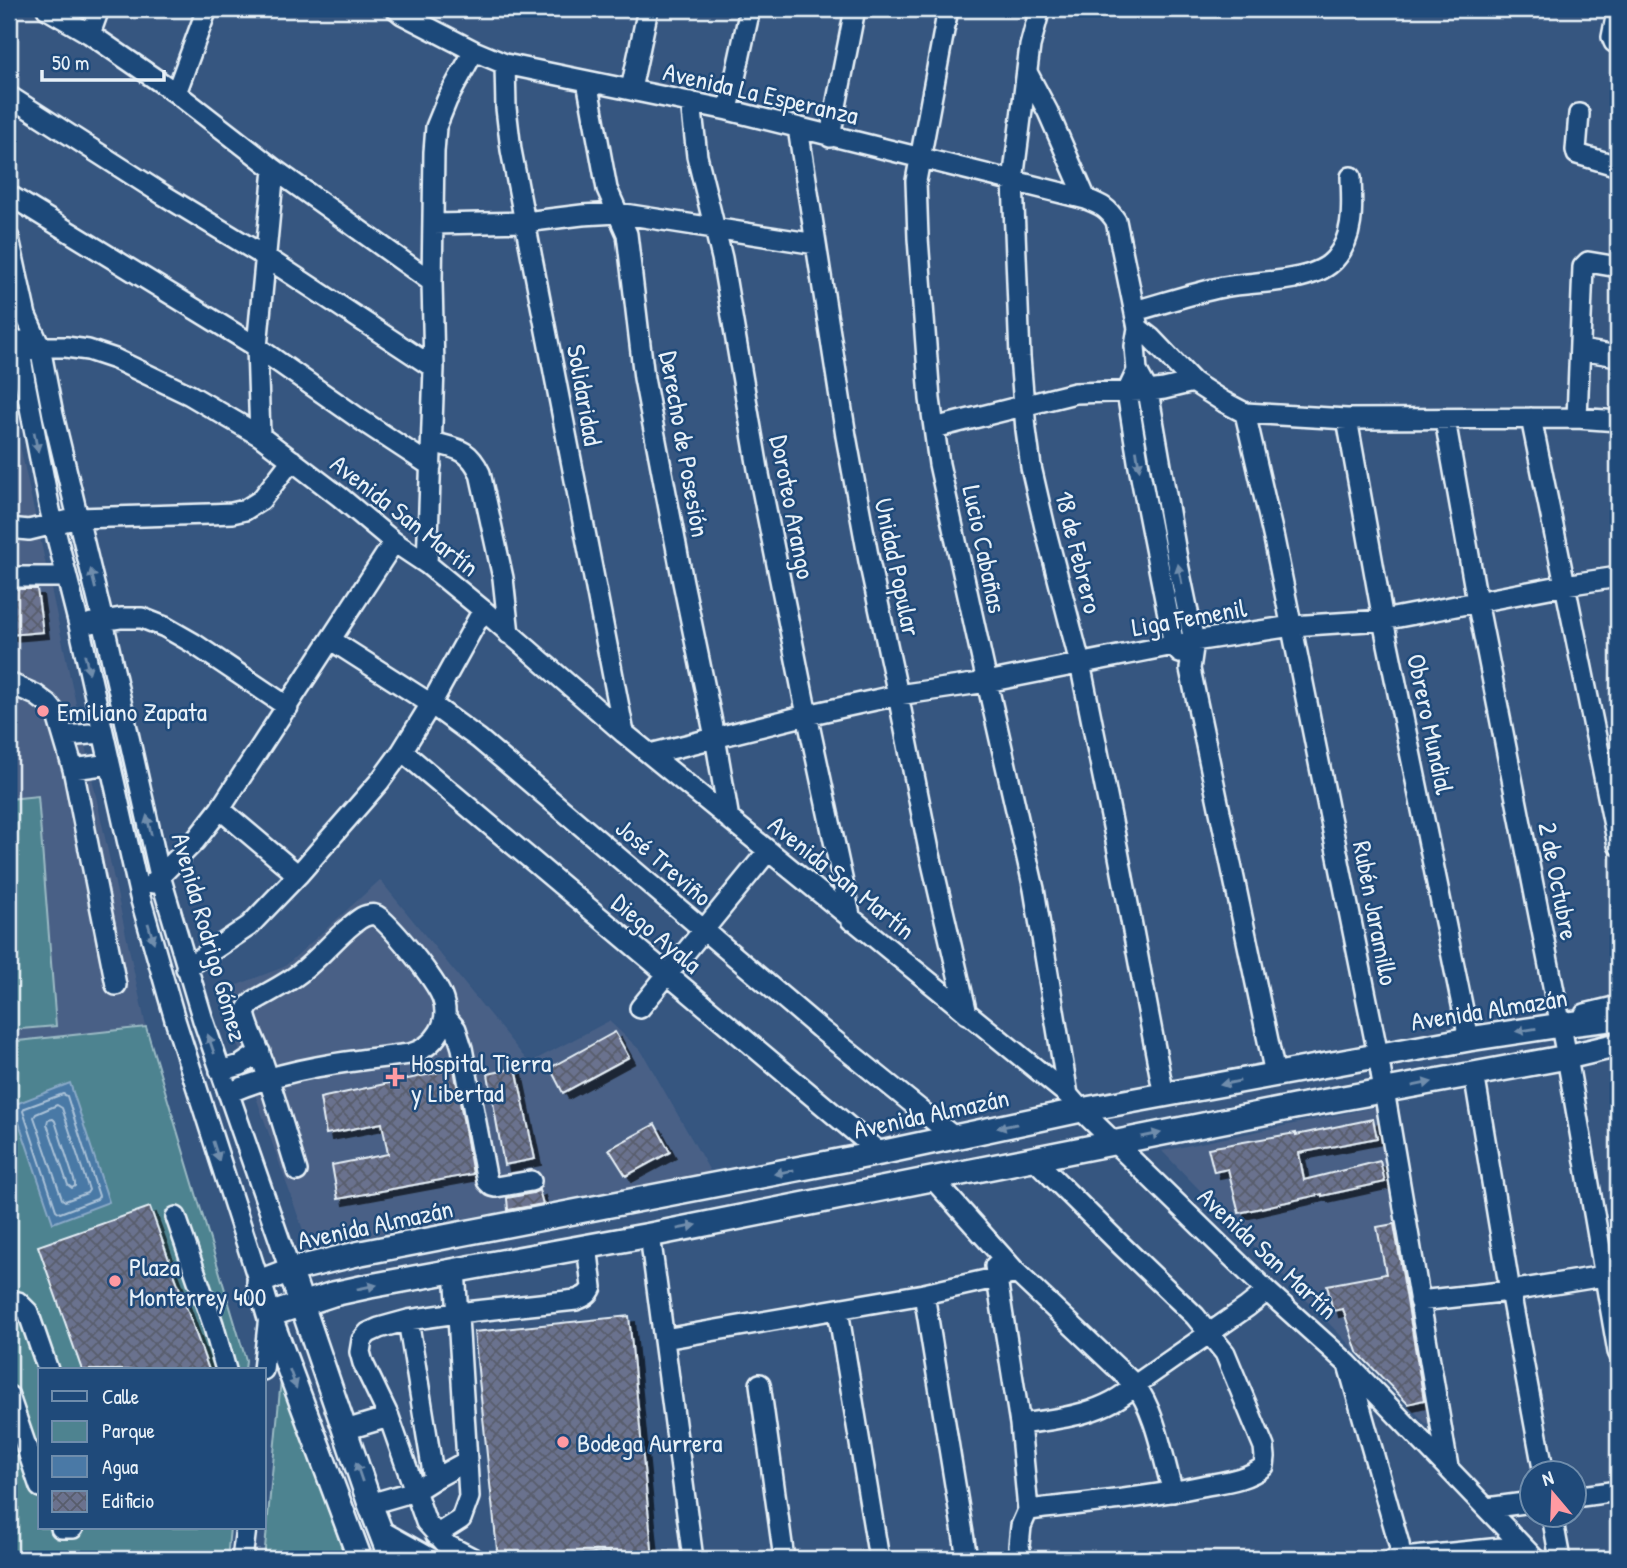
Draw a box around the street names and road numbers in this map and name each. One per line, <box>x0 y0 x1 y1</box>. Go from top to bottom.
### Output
street label: Avenida La Esperanza <box>660 54 862 132</box>
street label: Solidaridad <box>559 342 611 448</box>
street label: Derecho de Posesión <box>651 348 719 540</box>
street label: Doroteo Arango <box>762 432 824 582</box>
street label: Avenida San Martín <box>324 446 486 584</box>
street label: Lucio Cabañas <box>954 482 1016 616</box>
street label: 18 de Febrero <box>1047 487 1111 617</box>
street label: Unidad Popular <box>866 495 930 639</box>
street label: Liga Femenil <box>1129 590 1249 644</box>
street label: Obrero Mundial <box>1399 651 1463 797</box>
street label: Avenida San Martín <box>761 807 923 947</box>
street label: José Treviño <box>608 810 720 914</box>
street label: 2 de Octubre <box>1530 819 1588 943</box>
street label: Avenida Rodrigo Gómez <box>163 828 257 1046</box>
street label: Rubén Jaramillo <box>1345 838 1407 988</box>
street label: Diego Ayala <box>605 885 709 981</box>
street label: Avenida Almazán <box>1408 979 1570 1039</box>
street label: Avenida Almazán <box>850 1079 1012 1147</box>
street label: Avenida San Martín <box>1190 1179 1346 1327</box>
street label: Avenida Almazán <box>294 1190 456 1258</box>

